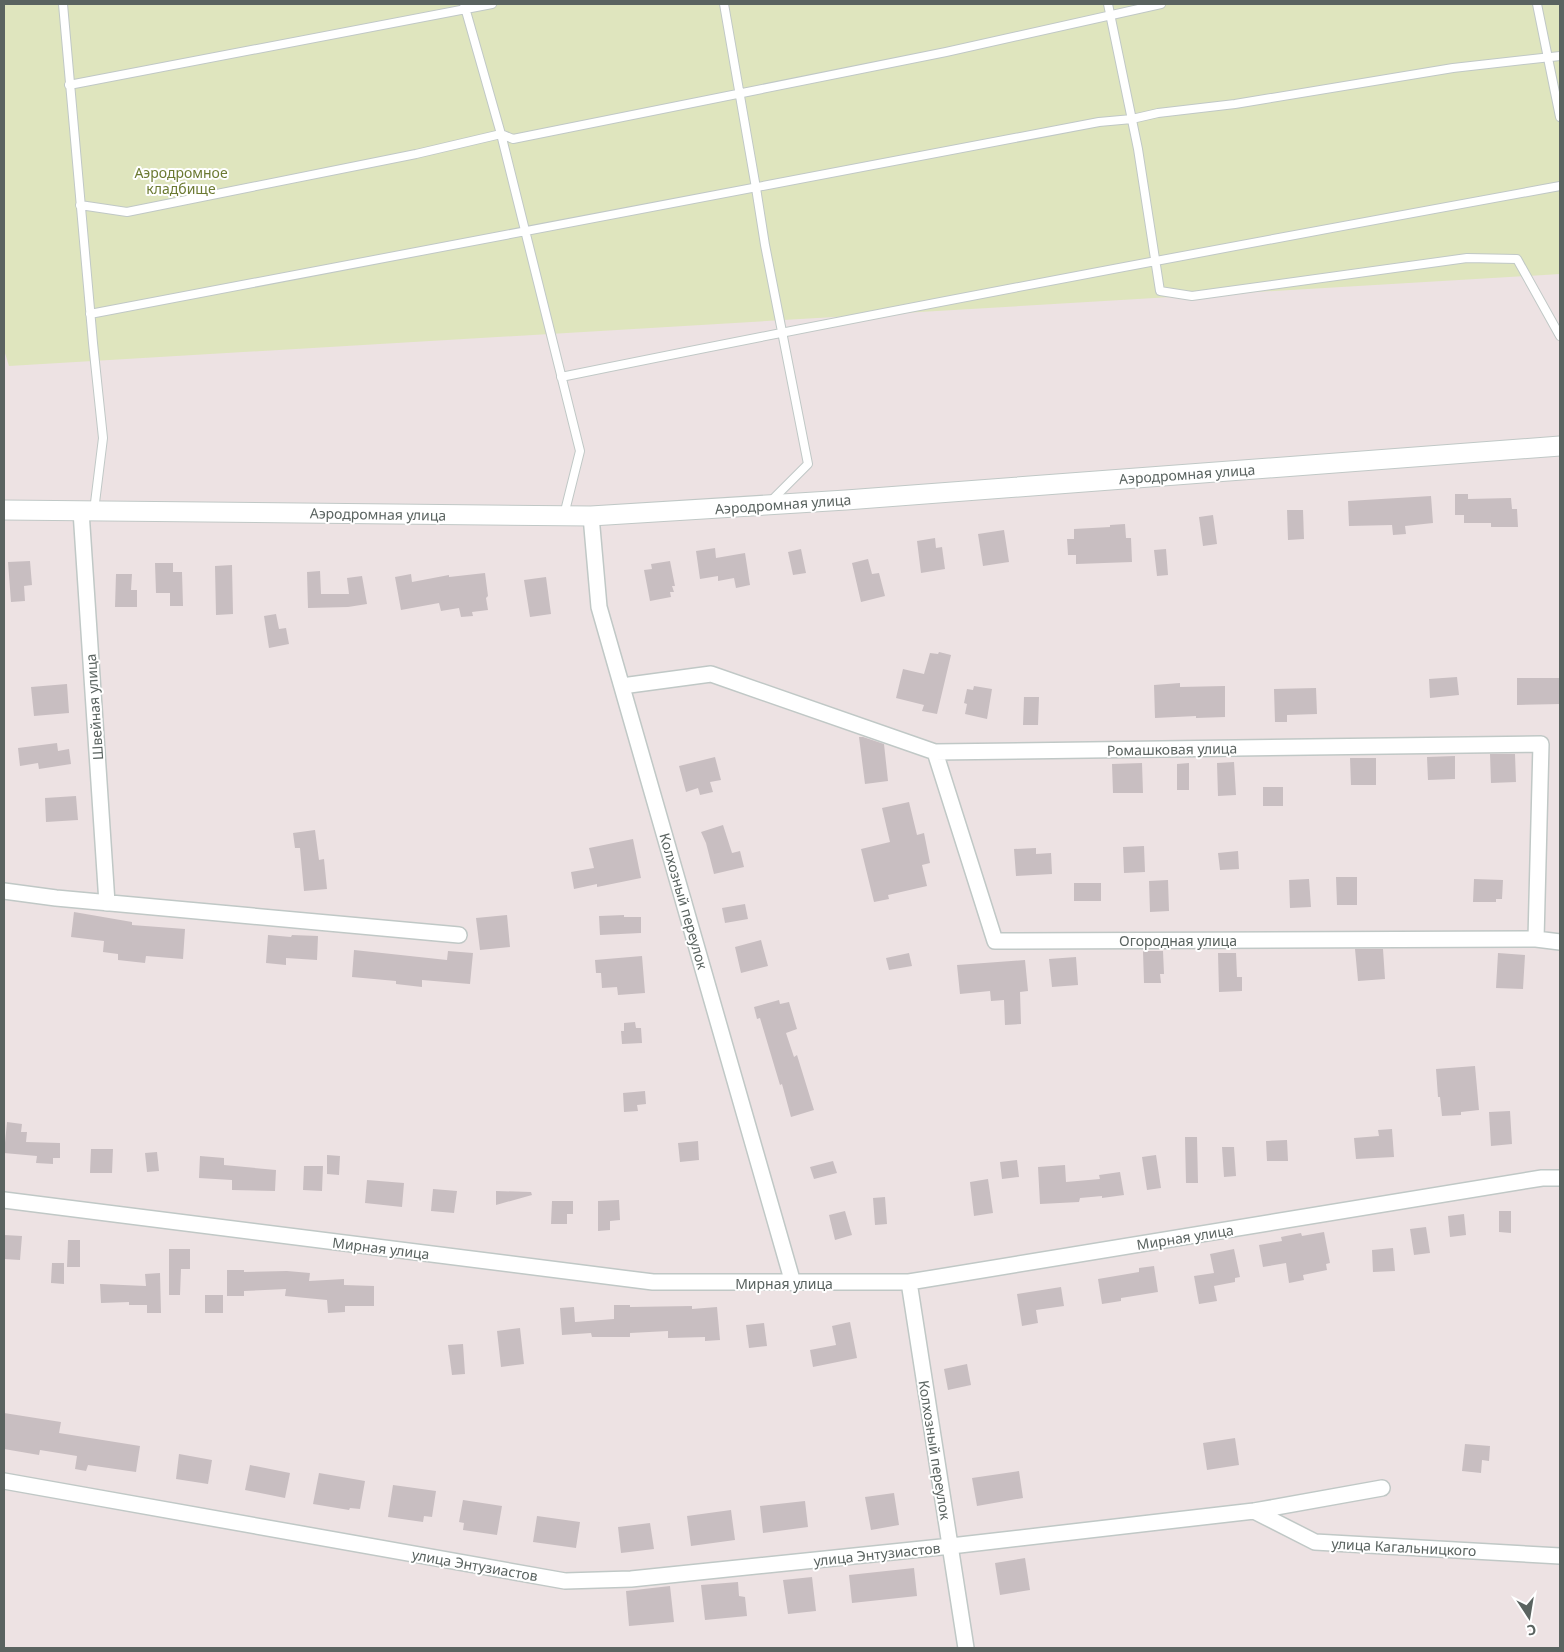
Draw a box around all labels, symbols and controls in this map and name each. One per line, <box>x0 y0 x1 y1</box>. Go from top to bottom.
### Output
park label: Аэродромное кладбище <box>134 163 228 198</box>
street label: Аэродромная улица <box>1118 460 1256 488</box>
street label: Аэродромная улица <box>714 490 852 518</box>
street label: Аэродромная улица <box>310 503 446 525</box>
street label: Швейная улица <box>81 653 107 761</box>
street label: Ромашковая улица <box>1107 738 1237 760</box>
street label: Колхозный переулок <box>655 831 713 972</box>
street label: Огородная улица <box>1119 931 1237 950</box>
street label: Мирная улица <box>1135 1220 1235 1254</box>
street label: Мирная улица <box>331 1233 431 1263</box>
street label: Мирная улица <box>735 1274 833 1293</box>
street label: Колхозный переулок <box>915 1379 955 1522</box>
street label: улица Кагальницкого <box>1331 1534 1477 1560</box>
street label: улица Энтузиастов <box>813 1538 941 1570</box>
street label: улица Энтузиастов <box>411 1545 539 1585</box>
north arrow <box>1504 1592 1554 1642</box>
text: С <box>1525 1620 1538 1640</box>

